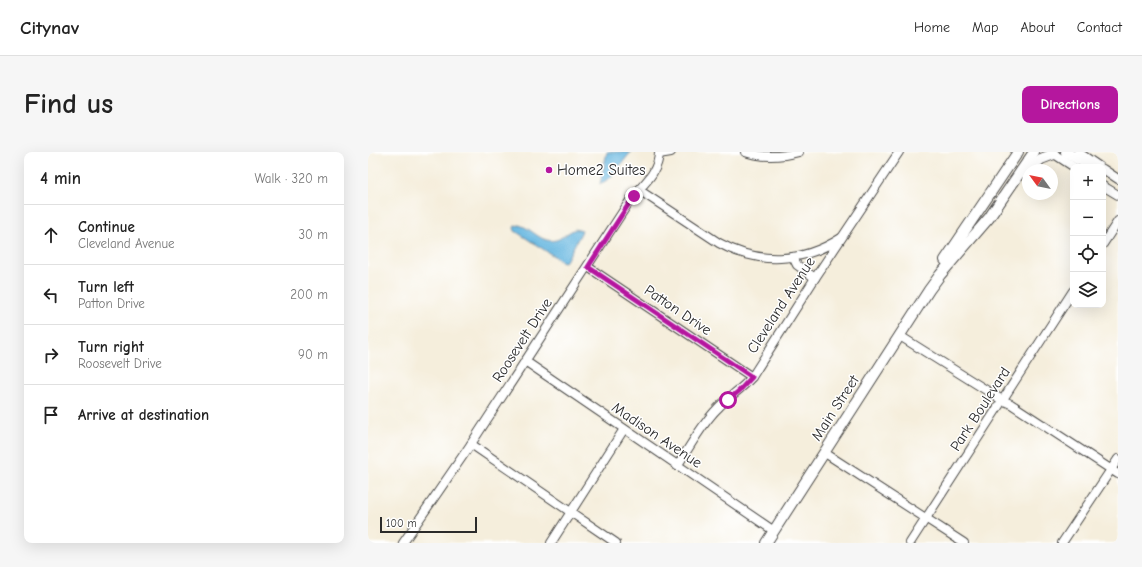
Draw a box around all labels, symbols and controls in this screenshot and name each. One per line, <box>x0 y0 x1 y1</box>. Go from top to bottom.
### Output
text: Citynav <box>20 17 79 39</box>
text: Home <box>914 19 950 36</box>
text: Map <box>972 19 998 36</box>
text: About <box>1020 19 1055 36</box>
text: Contact <box>1077 19 1122 36</box>
button: Directions <box>1022 86 1118 123</box>
text: Find us <box>24 88 113 120</box>
place label: Home2 Suites <box>557 161 646 179</box>
north arrow <box>1022 164 1058 200</box>
map controls <box>1070 164 1106 308</box>
button: + <box>1070 164 1106 200</box>
marker: Home2 Suites <box>544 165 554 175</box>
text: 4 min <box>40 169 81 188</box>
text: Walk · 320 m <box>254 171 328 186</box>
route end <box>625 187 643 205</box>
button: − <box>1070 200 1106 236</box>
text: Continue <box>78 218 135 236</box>
icon: ahead <box>40 224 62 246</box>
text: 30 m <box>298 227 328 242</box>
text: Cleveland Avenue <box>78 236 175 251</box>
button: locate <box>1070 236 1106 272</box>
street label: Cleveland Avenue <box>743 253 819 357</box>
button: layers <box>1070 272 1106 308</box>
text: Turn left <box>78 278 134 296</box>
street label: Patton Drive <box>641 281 715 339</box>
icon: left <box>40 284 62 306</box>
text: 200 m <box>290 287 328 302</box>
street label: Roosevelt Drive <box>488 294 556 385</box>
text: Patton Drive <box>78 296 145 311</box>
text: Turn right <box>78 338 144 356</box>
icon: right <box>40 344 62 366</box>
text: 90 m <box>298 347 328 362</box>
text: Roosevelt Drive <box>78 356 162 371</box>
street label: Park Boulevard <box>946 364 1014 454</box>
street label: Main Street <box>807 371 863 444</box>
route start <box>719 391 737 409</box>
street label: Madison Avenue <box>609 398 706 472</box>
icon: arrive <box>40 404 62 426</box>
text: Arrive at destination <box>78 406 209 424</box>
scale bar <box>380 515 477 534</box>
text: 100 m <box>386 517 417 530</box>

